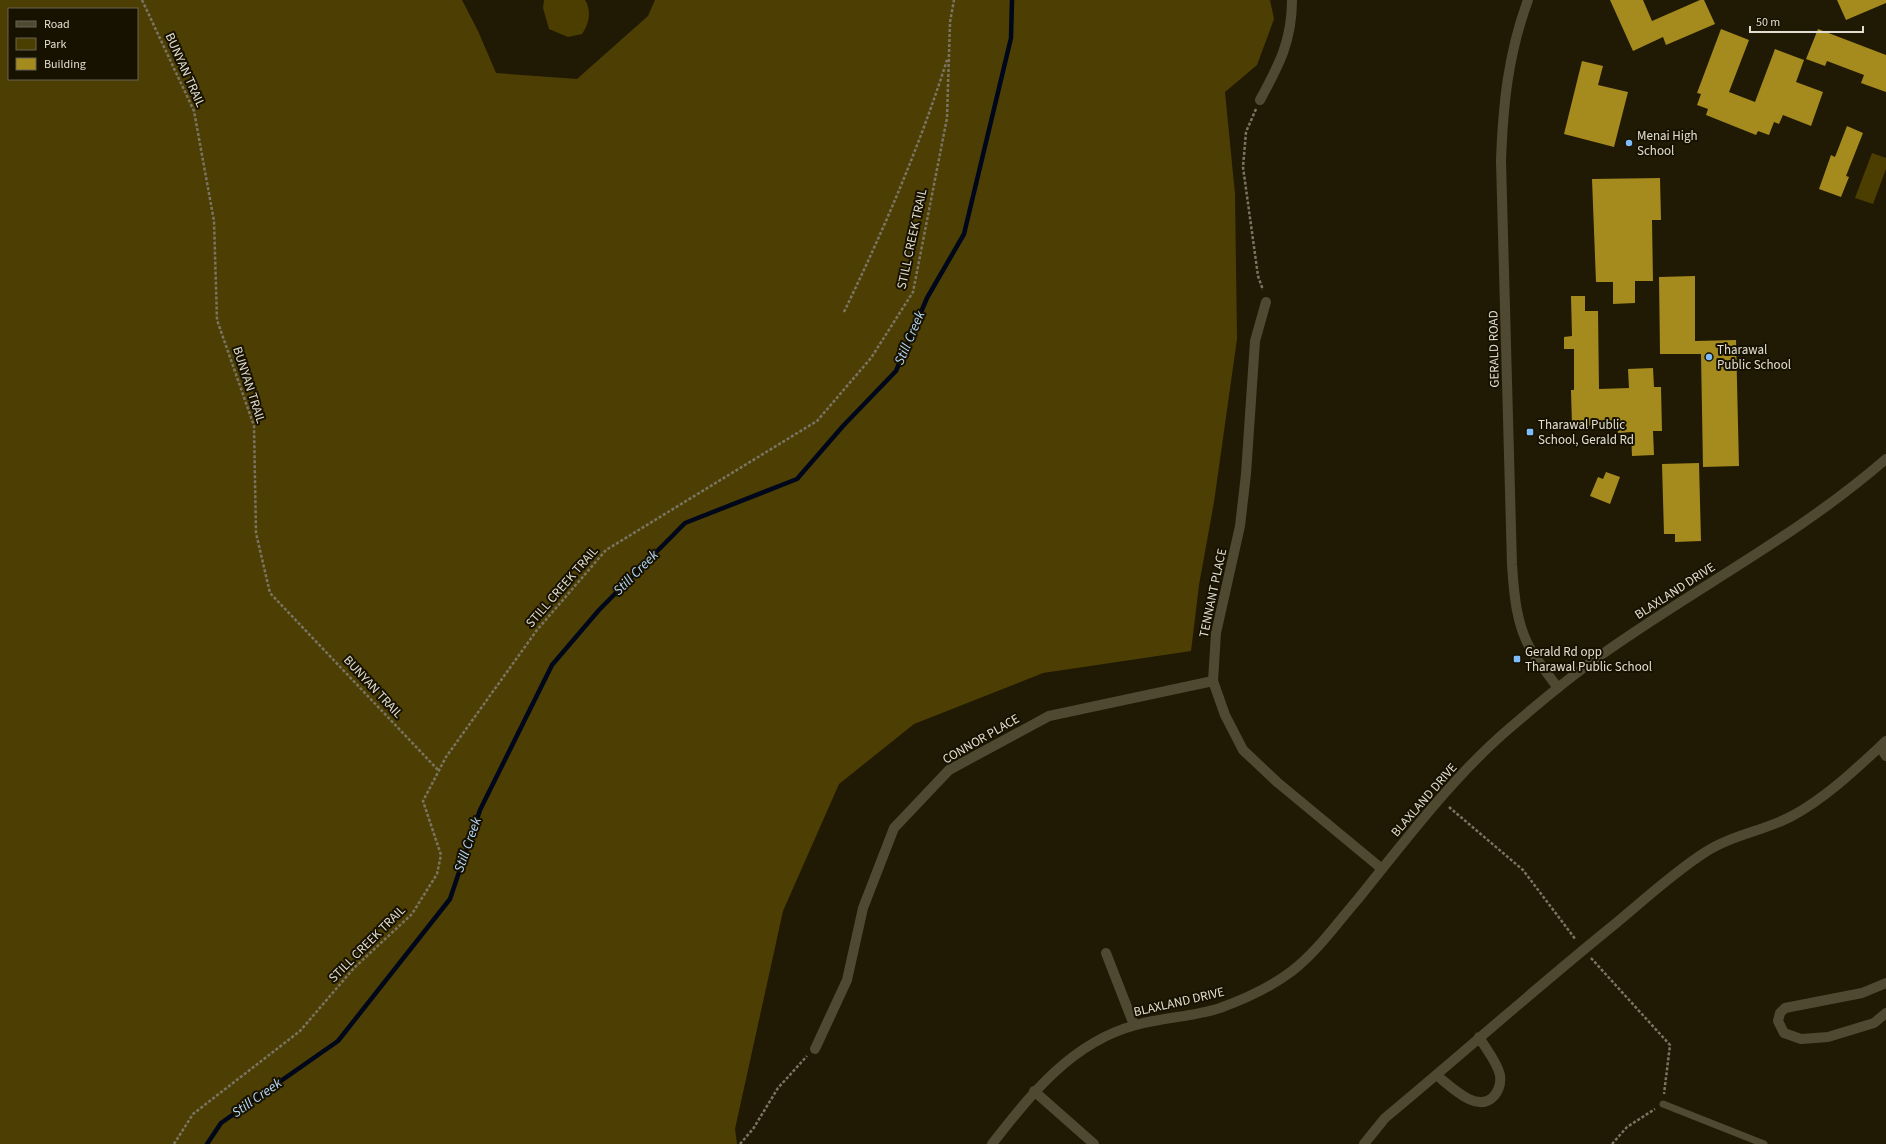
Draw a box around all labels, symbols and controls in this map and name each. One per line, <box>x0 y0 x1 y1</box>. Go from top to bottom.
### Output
legend <box>8 8 138 80</box>
scale bar <box>1750 8 1863 34</box>
text: 50 m <box>1756 14 1780 31</box>
text: Road <box>44 16 70 33</box>
street label: BUNYAN TRAIL <box>161 30 209 110</box>
text: Park <box>44 36 66 53</box>
text: Building <box>44 56 86 73</box>
place label: Menai High School <box>1637 127 1698 160</box>
marker: Menai High School <box>1624 138 1634 148</box>
street label: STILL CREEK TRAIL <box>893 187 931 291</box>
water label: Still Creek <box>890 307 930 368</box>
street label: GERALD ROAD <box>1484 310 1504 388</box>
place label: Tharawal Public School <box>1717 341 1791 374</box>
street label: BUNYAN TRAIL <box>228 344 270 426</box>
marker: Tharawal Public School <box>1704 352 1714 362</box>
place label: Tharawal Public School, Gerald Rd <box>1538 416 1634 449</box>
marker: Tharawal Public School, Gerald Rd <box>1525 427 1535 437</box>
street label: STILL CREEK TRAIL <box>522 543 602 631</box>
water label: Still Creek <box>609 545 664 600</box>
street label: TENNANT PLACE <box>1195 547 1231 639</box>
street label: BLAXLAND DRIVE <box>1631 558 1719 624</box>
place label: Gerald Rd opp Tharawal Public School <box>1525 643 1652 676</box>
street label: BUNYAN TRAIL <box>339 652 407 722</box>
marker: Gerald Rd opp Tharawal Public School <box>1512 654 1522 664</box>
street label: CONNOR PLACE <box>939 710 1023 768</box>
street label: BLAXLAND DRIVE <box>1387 759 1461 841</box>
water label: Still Creek <box>449 814 487 875</box>
street label: STILL CREEK TRAIL <box>325 902 409 986</box>
street label: BLAXLAND DRIVE <box>1132 983 1226 1021</box>
water label: Still Creek <box>228 1073 286 1123</box>

